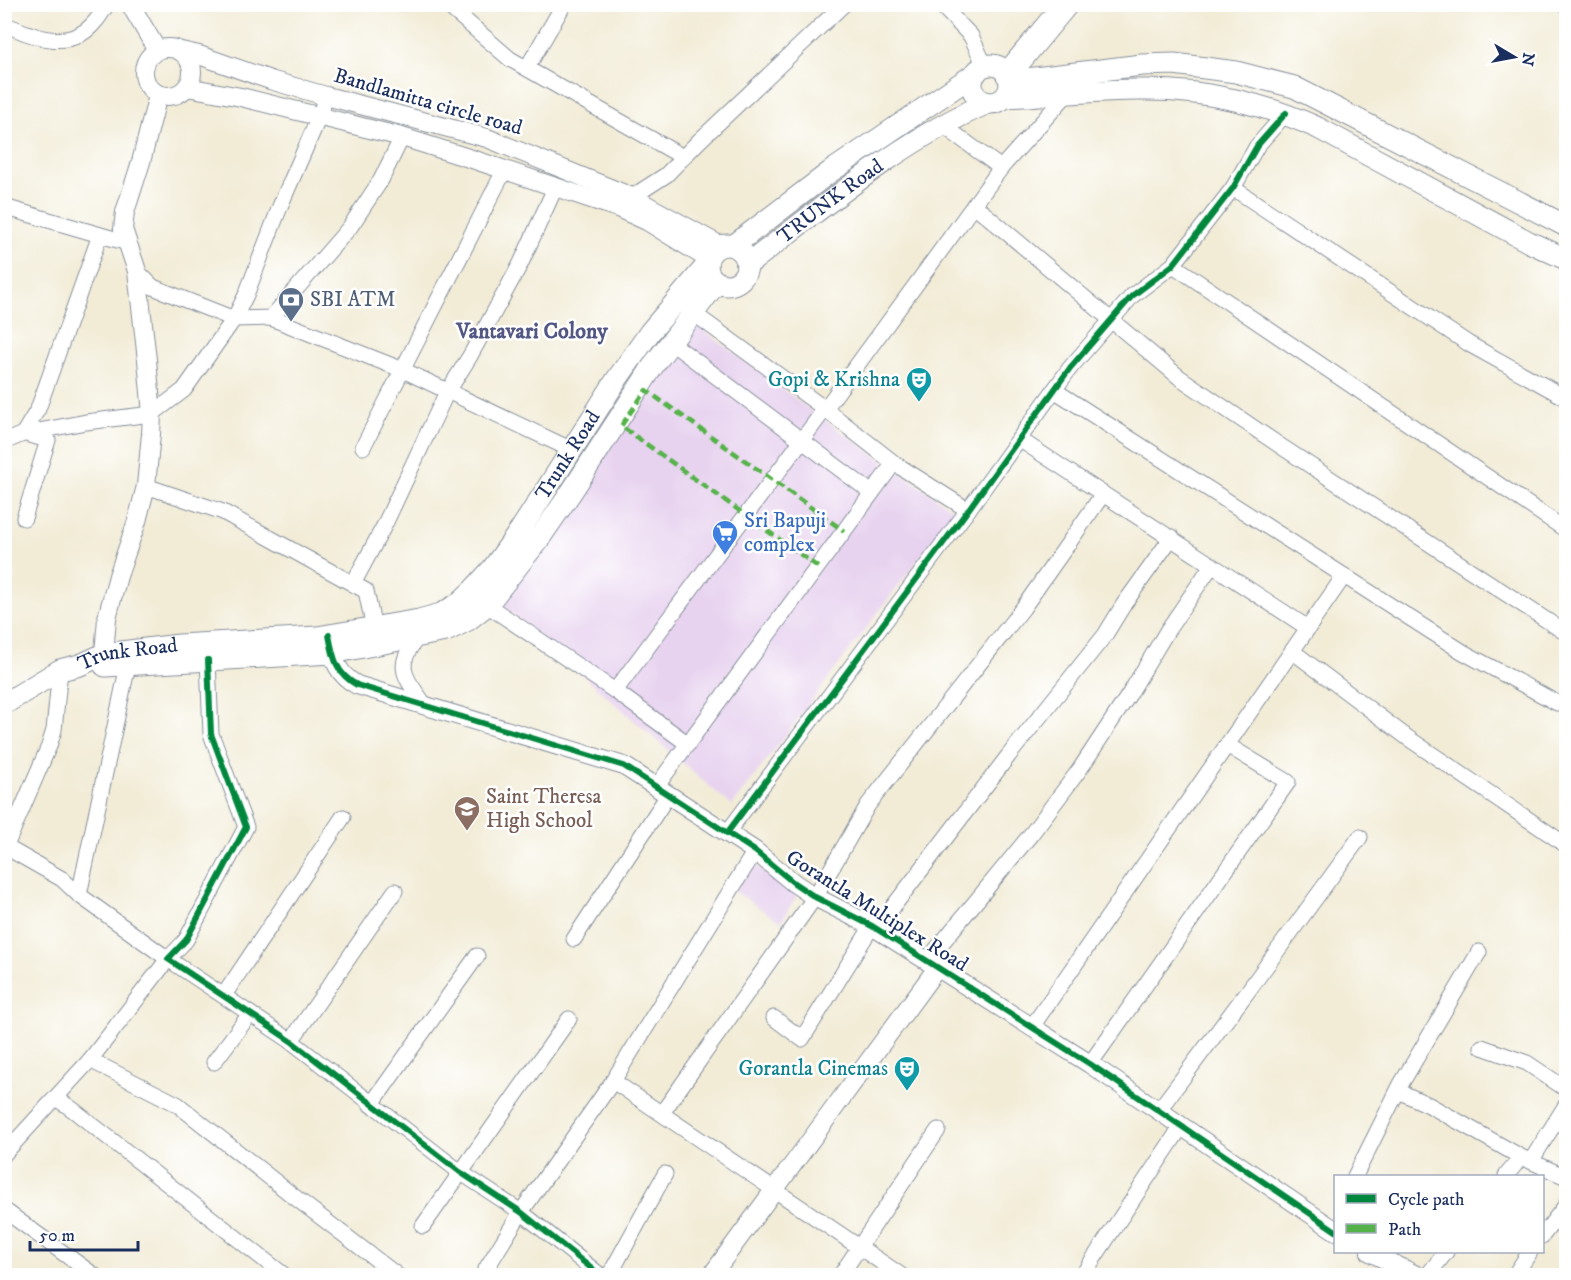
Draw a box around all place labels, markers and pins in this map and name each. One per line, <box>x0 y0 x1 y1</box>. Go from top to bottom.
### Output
bank icon: SBI ATM <box>276 285 306 323</box>
place label: SBI ATM <box>310 287 395 313</box>
theatre icon: Gopi & Krishna <box>904 365 934 403</box>
place label: Gopi & Krishna <box>768 367 900 393</box>
place label: Sri Bapuji complex <box>744 508 826 558</box>
supermarket icon: Sri Bapuji complex <box>710 518 740 556</box>
place label: Saint Theresa High School <box>486 784 602 834</box>
school or university icon: Saint Theresa High School <box>452 794 482 832</box>
theatre icon: Gorantla Cinemas <box>892 1054 922 1092</box>
place label: Gorantla Cinemas <box>739 1056 888 1082</box>

